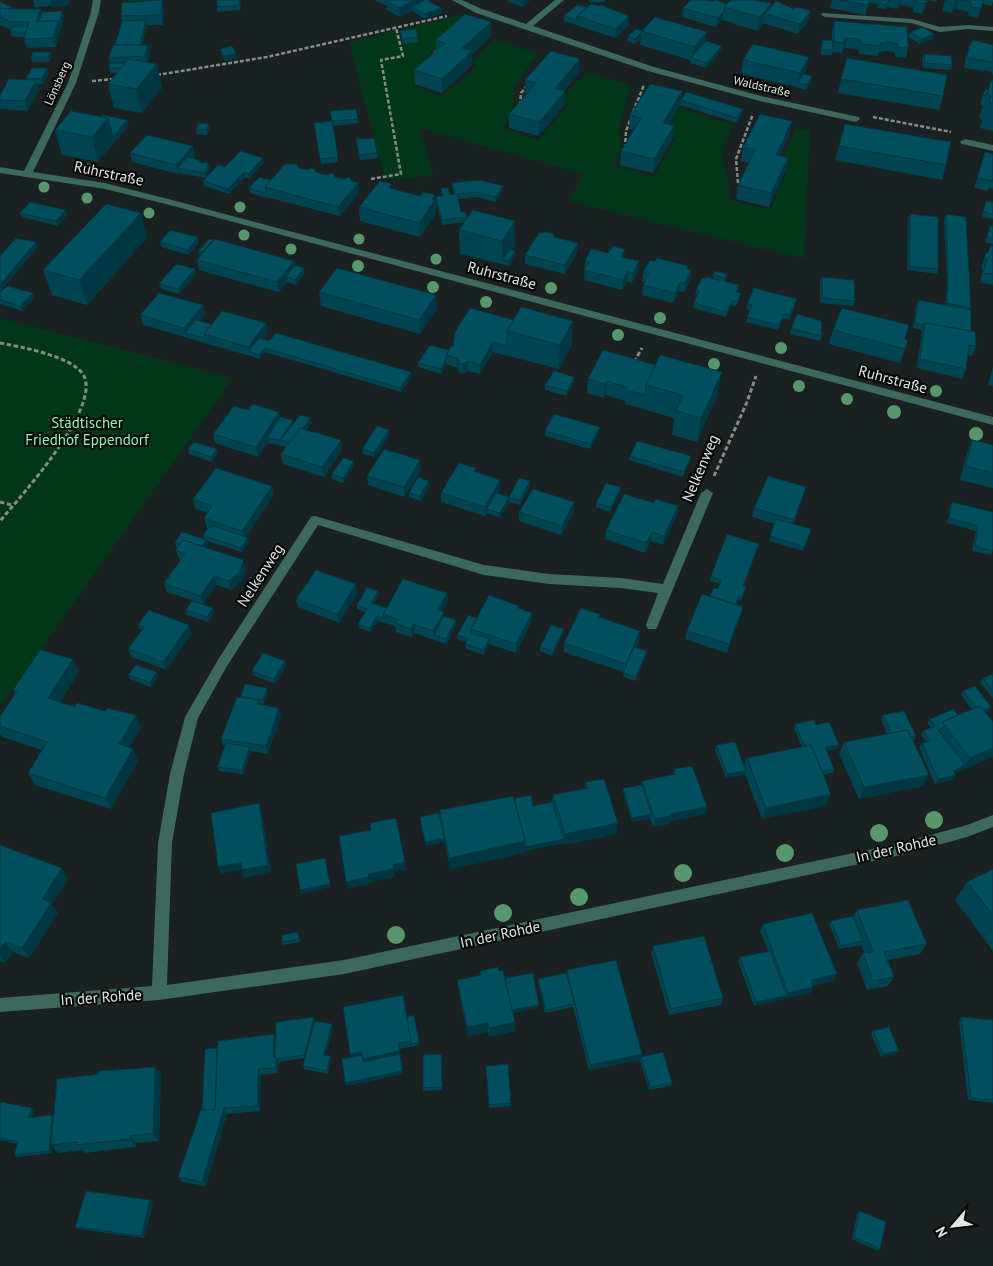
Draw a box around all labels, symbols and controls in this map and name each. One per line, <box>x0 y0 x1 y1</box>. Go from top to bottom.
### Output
street label: Lönsberg <box>41 59 73 107</box>
street label: Waldstraße <box>732 72 792 100</box>
street label: Ruhrstraße <box>72 156 146 190</box>
street label: Ruhrstraße <box>465 257 539 293</box>
street label: Ruhrstraße <box>856 361 930 397</box>
park label: Städtischer Friedhof Eppendorf <box>25 413 150 449</box>
street label: Nelkenweg <box>677 431 723 505</box>
street label: Nelkenweg <box>233 540 287 610</box>
street label: In der Rohde <box>854 830 938 866</box>
street label: In der Rohde <box>458 916 542 952</box>
street label: In der Rohde <box>60 985 142 1009</box>
north arrow <box>928 1201 978 1251</box>
text: N <box>931 1224 952 1240</box>

